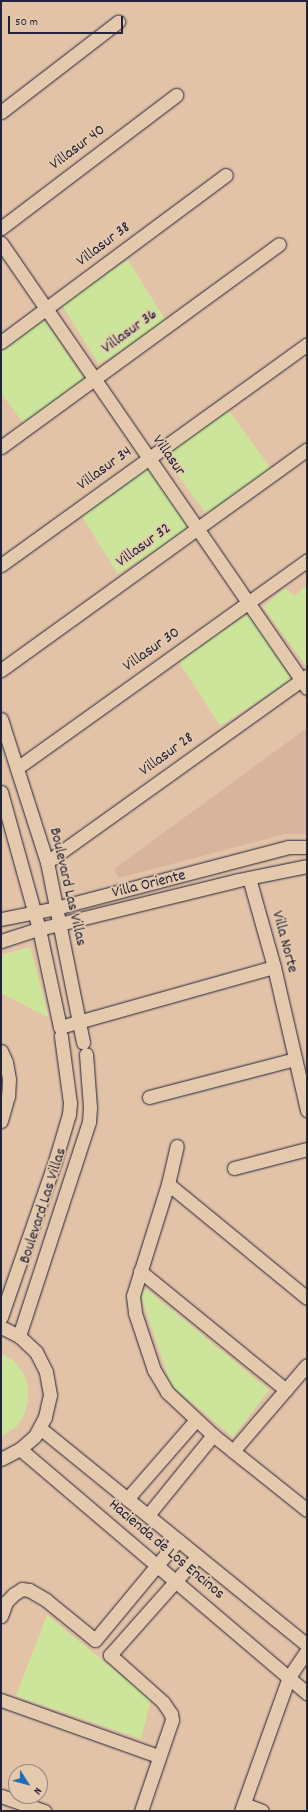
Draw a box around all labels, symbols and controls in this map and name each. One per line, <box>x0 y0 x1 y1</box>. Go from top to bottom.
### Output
scale bar <box>10 8 125 34</box>
text: 50 m <box>15 14 38 31</box>
street label: Villasur 40 <box>47 121 109 175</box>
street label: Villasur 38 <box>73 219 135 271</box>
street label: Villasur 36 <box>99 305 161 359</box>
street label: Villasur <box>147 432 189 480</box>
street label: Villasur 34 <box>74 443 136 495</box>
street label: Villasur 32 <box>113 520 175 572</box>
street label: Villasur 30 <box>120 624 184 676</box>
street label: Villasur 28 <box>136 729 198 781</box>
street label: Boulevard Las Villas <box>44 826 90 948</box>
street label: Villa Oriente <box>110 867 188 903</box>
street label: Villa Norte <box>267 909 301 975</box>
street label: Boulevard Las Villas <box>16 1146 72 1266</box>
street label: Hacienda de Los Encinos <box>104 1496 228 1604</box>
north arrow <box>8 1764 48 1804</box>
text: N <box>29 1784 45 1797</box>

